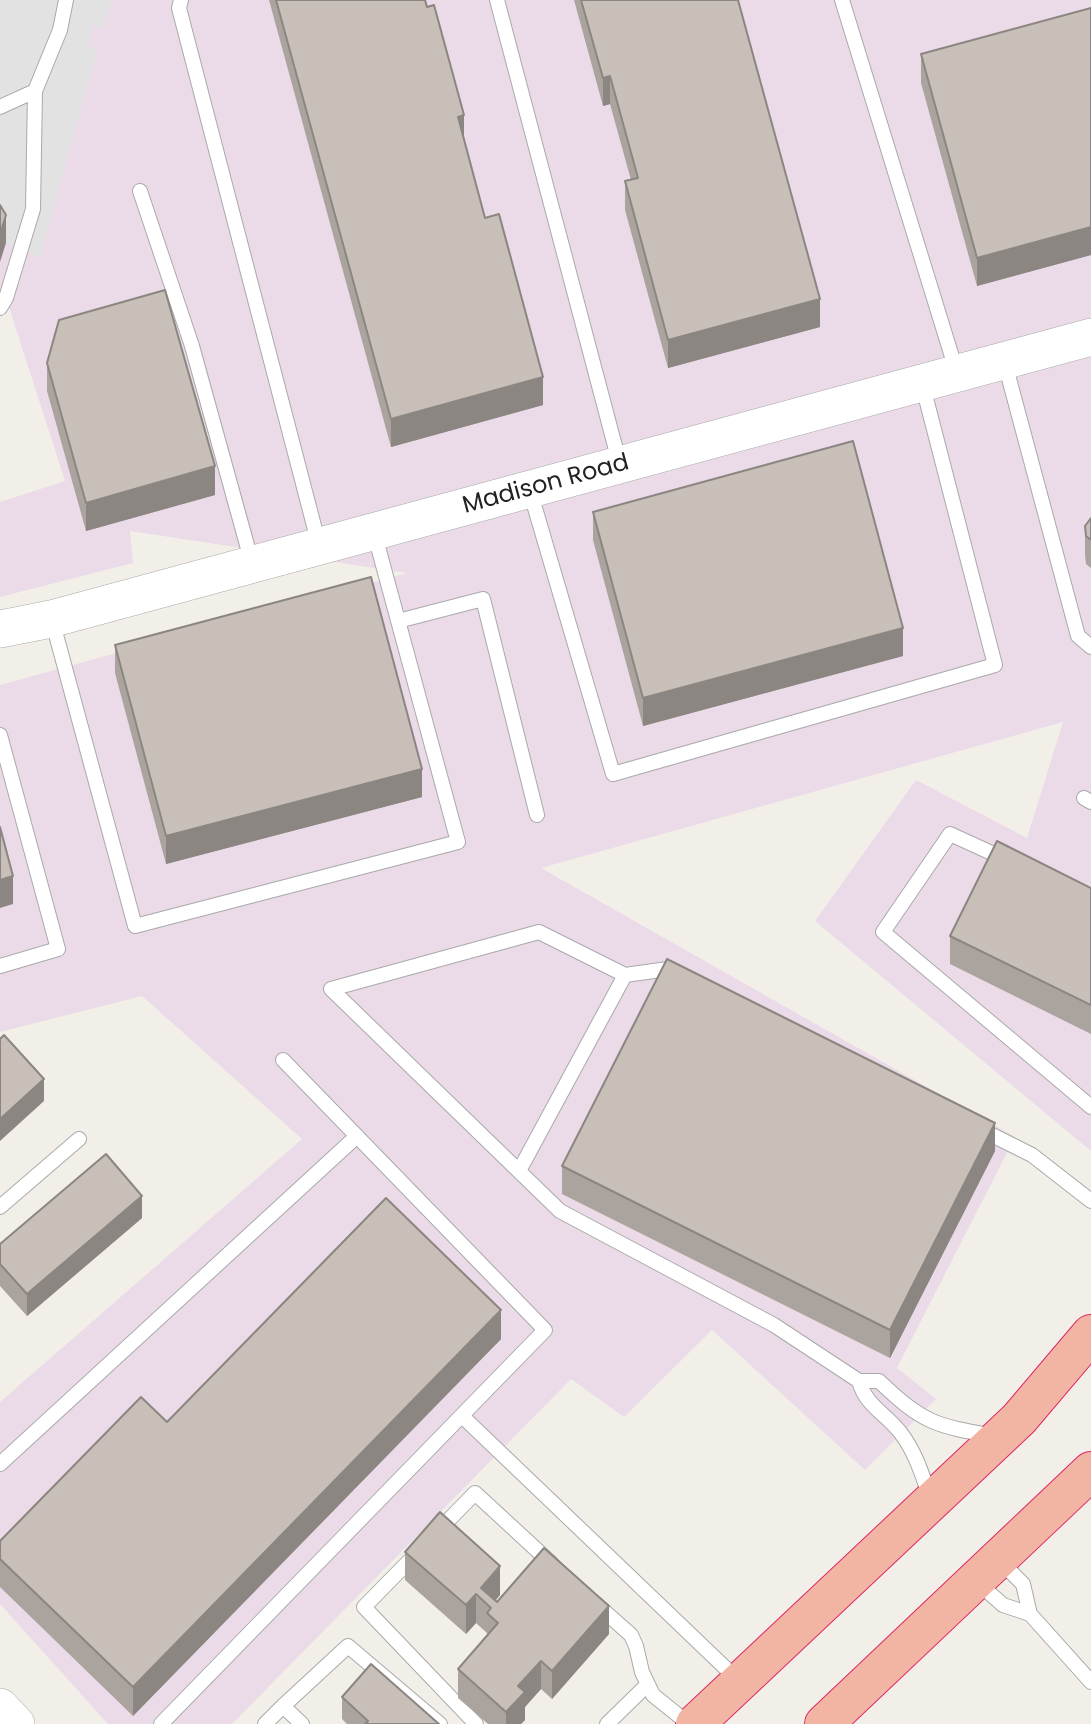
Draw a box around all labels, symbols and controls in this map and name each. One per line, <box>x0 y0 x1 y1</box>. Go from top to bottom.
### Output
street label: Madison Road <box>460 449 632 521</box>

